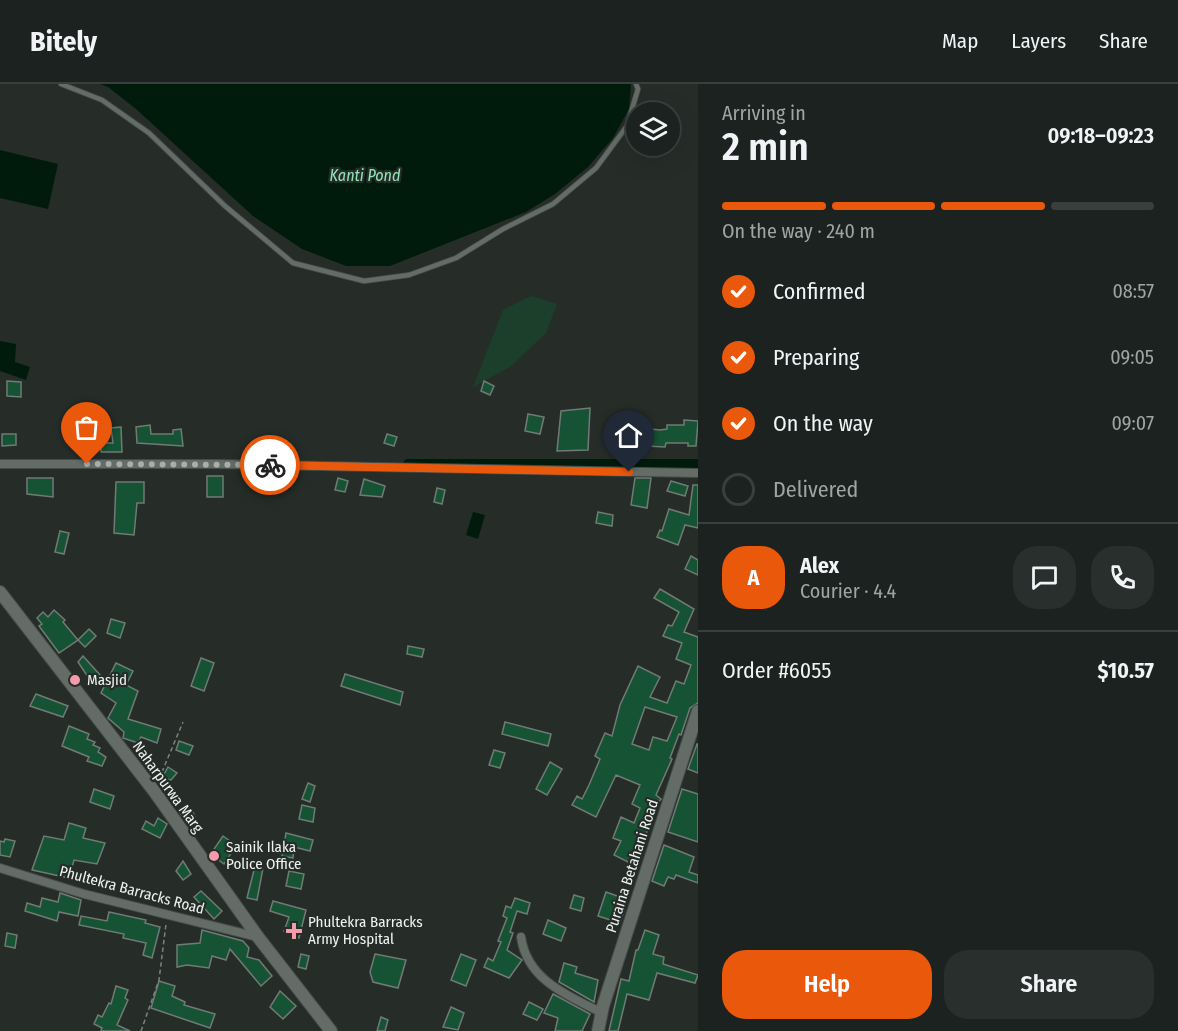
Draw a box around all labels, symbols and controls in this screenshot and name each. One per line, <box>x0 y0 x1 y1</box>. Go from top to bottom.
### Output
text: Bitely <box>30 25 97 58</box>
text: Map <box>942 28 978 54</box>
text: Layers <box>1011 28 1066 54</box>
text: Share <box>1099 28 1148 54</box>
text: Arriving in <box>722 101 806 125</box>
map controls <box>626 102 680 156</box>
button: layers <box>626 102 680 156</box>
text: 09:18–09:23 <box>1048 122 1154 149</box>
text: 2 min <box>722 124 809 170</box>
water label: Kanti Pond <box>330 166 401 185</box>
text: On the way · 240 m <box>722 219 875 243</box>
icon: check <box>722 275 755 308</box>
text: Confirmed <box>773 278 866 305</box>
text: 08:57 <box>1112 279 1154 303</box>
icon: check <box>722 341 755 374</box>
text: Preparing <box>773 344 859 371</box>
text: 09:05 <box>1110 345 1154 369</box>
pin <box>61 402 112 464</box>
icon: check <box>722 407 755 440</box>
pin <box>603 410 654 472</box>
text: On the way <box>773 410 873 437</box>
icon: bag <box>70 411 103 444</box>
text: 09:07 <box>1112 411 1154 435</box>
icon: home <box>612 419 645 452</box>
courier <box>240 435 300 495</box>
icon: bike <box>254 449 287 482</box>
text: Delivered <box>773 476 858 503</box>
button: chat <box>1013 546 1076 609</box>
button: phone <box>1091 546 1154 609</box>
text: Alex <box>800 552 839 579</box>
text: A <box>748 564 759 591</box>
text: Courier · 4.4 <box>800 579 896 603</box>
text: Order #6055 <box>722 657 831 684</box>
text: $10.57 <box>1098 657 1154 684</box>
place label: Masjid <box>87 671 127 689</box>
marker: Masjid <box>68 673 82 687</box>
street label: Naharpurwa Marg <box>129 738 207 836</box>
street label: Puraina Betahani Road <box>602 797 662 935</box>
place label: Sainik Ilaka Police Office <box>226 838 302 873</box>
marker: Sainik Ilaka Police Office <box>207 849 221 863</box>
street label: Phultekra Barracks Road <box>58 862 206 918</box>
place label: Phultekra Barracks Army Hospital <box>308 913 423 948</box>
marker: Phultekra Barracks Army Hospital <box>285 922 303 940</box>
button: Help <box>722 950 932 1019</box>
button: Share <box>944 950 1154 1019</box>

